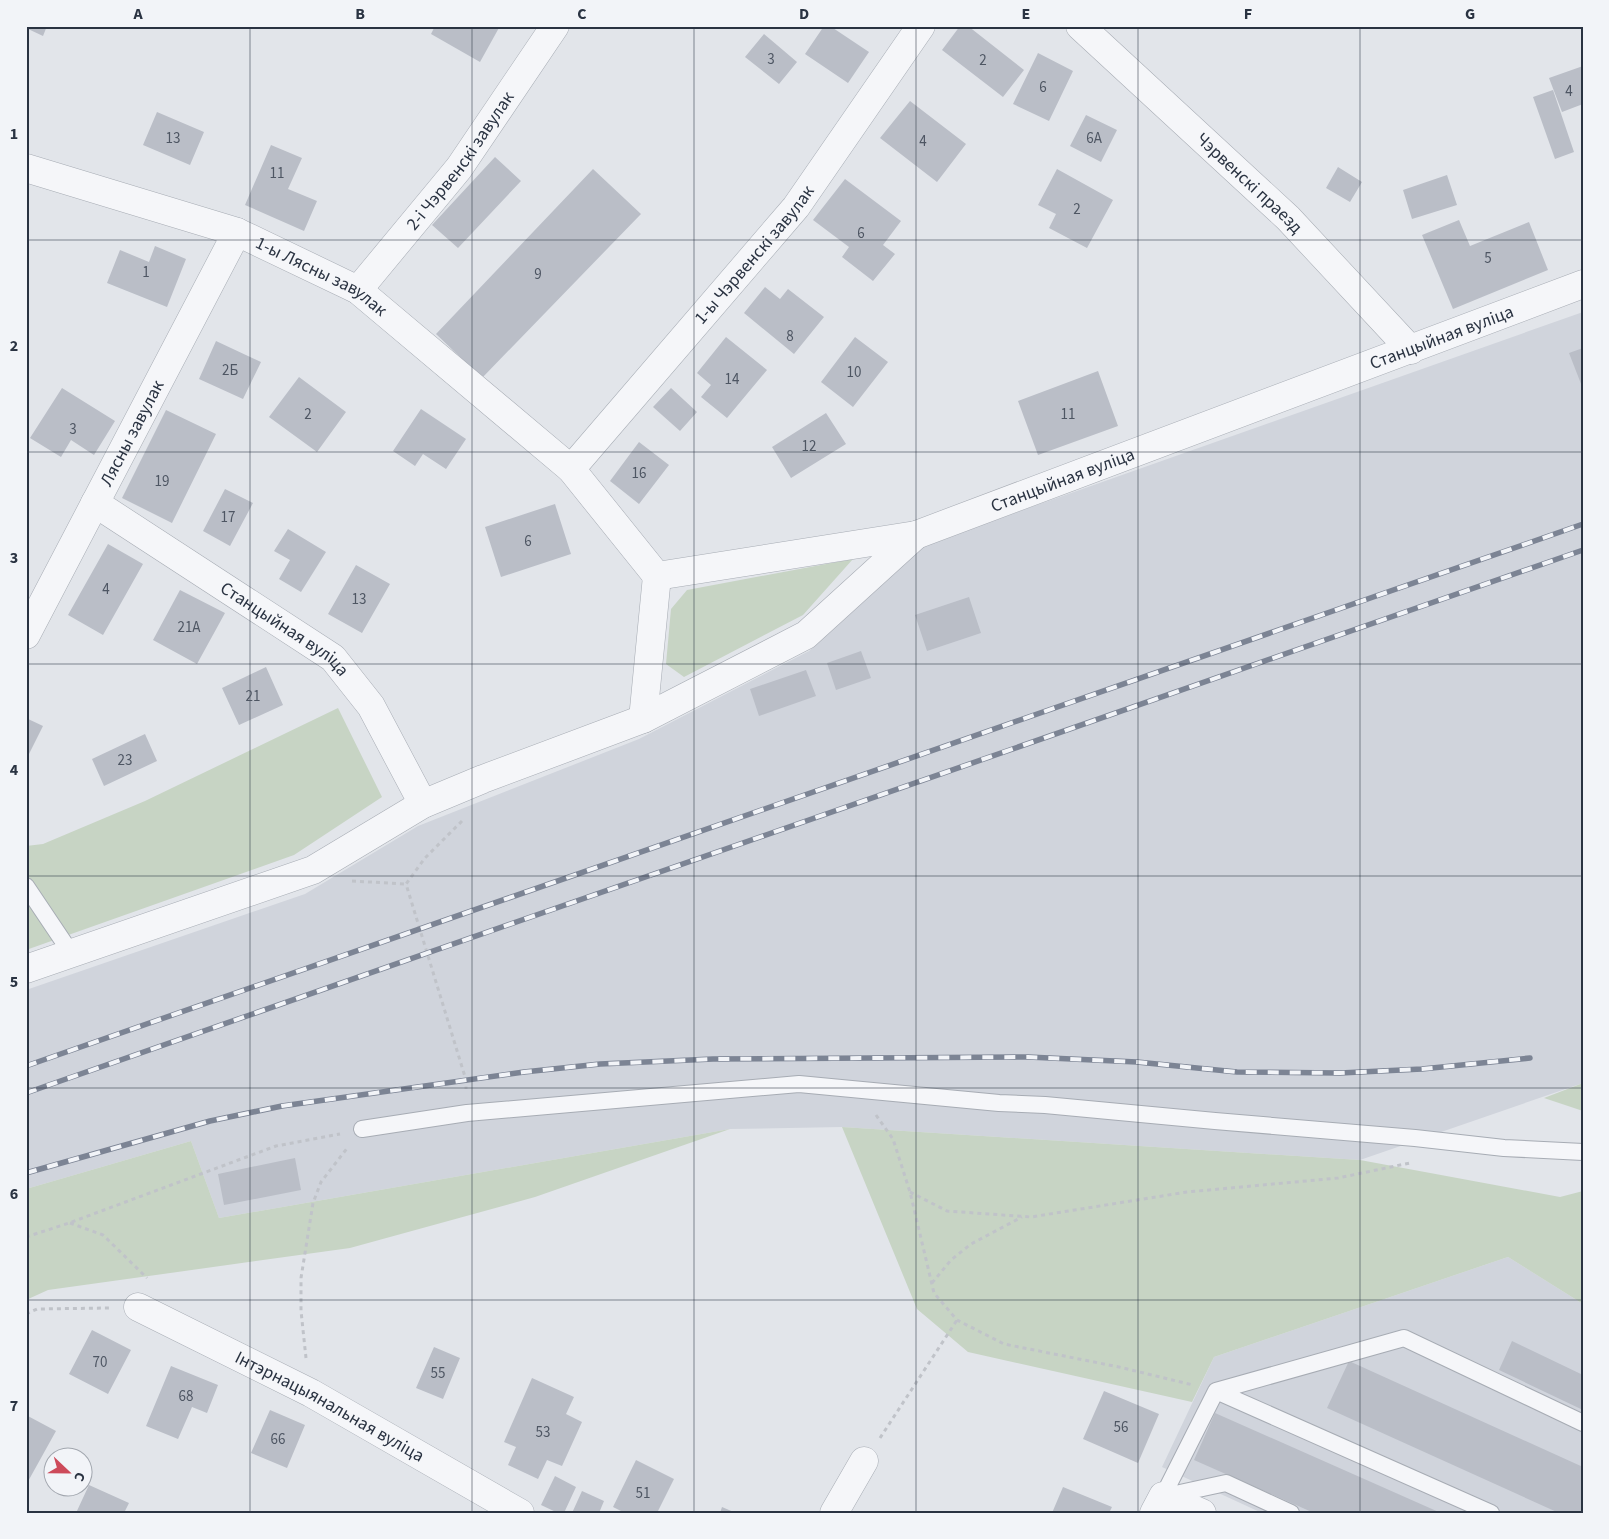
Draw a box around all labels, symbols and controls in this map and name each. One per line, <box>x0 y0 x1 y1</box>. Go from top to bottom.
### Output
text: A <box>132 3 143 25</box>
text: B <box>355 3 365 25</box>
text: C <box>577 3 587 25</box>
text: D <box>799 3 809 25</box>
text: E <box>1022 3 1030 25</box>
text: F <box>1244 3 1252 25</box>
text: G <box>1465 3 1475 25</box>
house number: 3 <box>767 49 775 70</box>
house number: 2 <box>979 50 987 71</box>
house number: 6 <box>1039 77 1047 98</box>
house number: 4 <box>1565 81 1573 102</box>
street label: 2-і Чэрвенскі завулак <box>400 86 520 235</box>
text: 1 <box>10 123 18 145</box>
street label: Чэрвенскі праезд <box>1191 127 1309 239</box>
house number: 13 <box>166 128 180 149</box>
house number: 6А <box>1086 128 1103 149</box>
house number: 4 <box>919 131 927 152</box>
house number: 11 <box>270 163 284 184</box>
street label: 1-ы Чэрвенскі завулак <box>688 180 820 330</box>
house number: 2 <box>1073 199 1081 220</box>
house number: 6 <box>857 223 865 244</box>
street label: 1-ы Лясны завулак <box>251 230 393 322</box>
house number: 5 <box>1484 248 1492 269</box>
house number: 1 <box>142 262 150 283</box>
house number: 9 <box>534 264 542 285</box>
street label: Станцыйная вуліца <box>1366 299 1517 376</box>
house number: 8 <box>786 326 794 347</box>
text: 2 <box>10 335 18 357</box>
house number: 2Б <box>222 360 238 381</box>
house number: 10 <box>847 362 861 383</box>
house number: 14 <box>725 369 740 390</box>
street label: Лясны завулак <box>94 375 170 491</box>
house number: 2 <box>304 404 312 425</box>
house number: 11 <box>1061 404 1075 425</box>
house number: 3 <box>69 419 77 440</box>
house number: 12 <box>802 436 816 457</box>
street label: Станцыйная вуліца <box>987 441 1138 518</box>
house number: 16 <box>632 463 646 484</box>
house number: 19 <box>155 471 169 492</box>
house number: 17 <box>221 507 235 528</box>
house number: 6 <box>524 531 532 552</box>
text: 3 <box>10 547 18 569</box>
street label: Станцыйная вуліца <box>216 575 355 681</box>
house number: 4 <box>102 579 110 600</box>
house number: 13 <box>352 589 366 610</box>
house number: 21А <box>177 617 201 638</box>
house number: 21 <box>246 686 260 707</box>
house number: 23 <box>118 750 132 771</box>
text: 4 <box>10 759 19 781</box>
text: 5 <box>10 971 18 993</box>
text: 6 <box>10 1183 18 1205</box>
street label: Інтэрнацыянальная вуліца <box>231 1345 429 1468</box>
house number: 70 <box>93 1352 107 1373</box>
house number: 55 <box>431 1363 445 1384</box>
house number: 68 <box>179 1386 193 1407</box>
text: 7 <box>10 1395 18 1417</box>
house number: 56 <box>1114 1417 1128 1438</box>
house number: 53 <box>536 1422 550 1443</box>
house number: 66 <box>271 1429 285 1450</box>
north arrow <box>42 1446 92 1496</box>
text: С <box>68 1469 90 1484</box>
house number: 51 <box>636 1483 650 1504</box>

